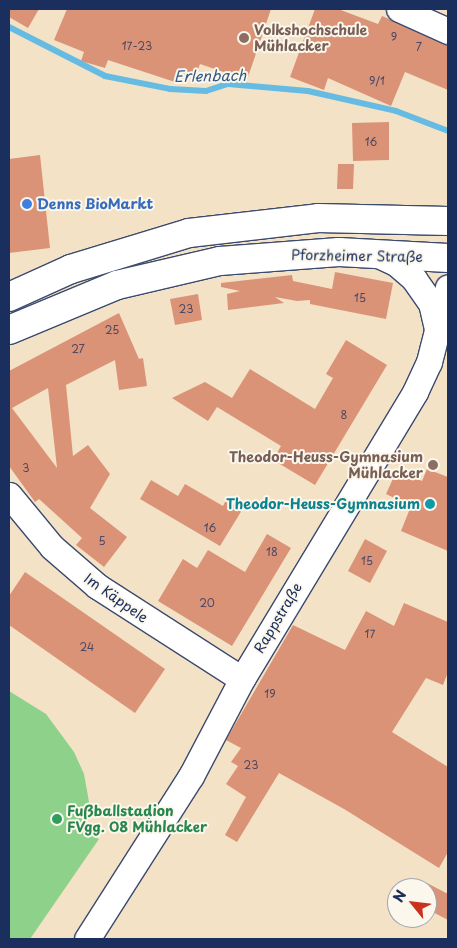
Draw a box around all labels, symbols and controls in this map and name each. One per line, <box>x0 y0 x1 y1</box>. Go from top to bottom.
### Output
place label: Volkshochschule Mühlacker <box>254 22 367 54</box>
house number: 9 <box>391 30 397 44</box>
marker: Volkshochschule Mühlacker <box>238 32 250 44</box>
house number: 17-23 <box>122 39 152 53</box>
house number: 7 <box>416 40 422 54</box>
water label: Erlenbach <box>174 65 246 85</box>
house number: 9/1 <box>369 74 385 88</box>
house number: 16 <box>365 135 377 149</box>
place label: Denns BioMarkt <box>37 196 153 212</box>
marker: Denns BioMarkt <box>21 198 33 210</box>
street label: Pforzheimer Straße <box>291 246 423 266</box>
house number: 15 <box>354 291 366 305</box>
house number: 23 <box>179 302 193 316</box>
house number: 25 <box>105 323 119 337</box>
house number: 27 <box>71 342 85 356</box>
house number: 8 <box>341 408 347 422</box>
place label: Theodor-Heuss-Gymnasium Mühlacker <box>229 449 423 482</box>
marker: Theodor-Heuss-Gymnasium Mühlacker <box>427 459 439 471</box>
house number: 3 <box>22 461 30 475</box>
place label: Theodor-Heuss-Gymnasium <box>226 496 420 512</box>
marker: Theodor-Heuss-Gymnasium <box>424 498 436 510</box>
house number: 16 <box>204 521 216 535</box>
house number: 5 <box>98 534 106 548</box>
house number: 18 <box>266 545 278 559</box>
house number: 15 <box>361 554 373 568</box>
street label: Im Käppele <box>81 570 151 626</box>
street label: Rappstraße <box>250 580 306 656</box>
house number: 20 <box>199 596 215 610</box>
house number: 17 <box>365 627 375 641</box>
house number: 24 <box>80 640 94 654</box>
house number: 19 <box>264 687 276 701</box>
house number: 23 <box>244 758 258 772</box>
place label: Fußballstadion FVgg. 08 Mühlacker <box>67 803 208 836</box>
marker: Fußballstadion FVgg. 08 Mühlacker <box>51 813 63 825</box>
north arrow <box>387 878 437 928</box>
text: N <box>387 886 411 906</box>

